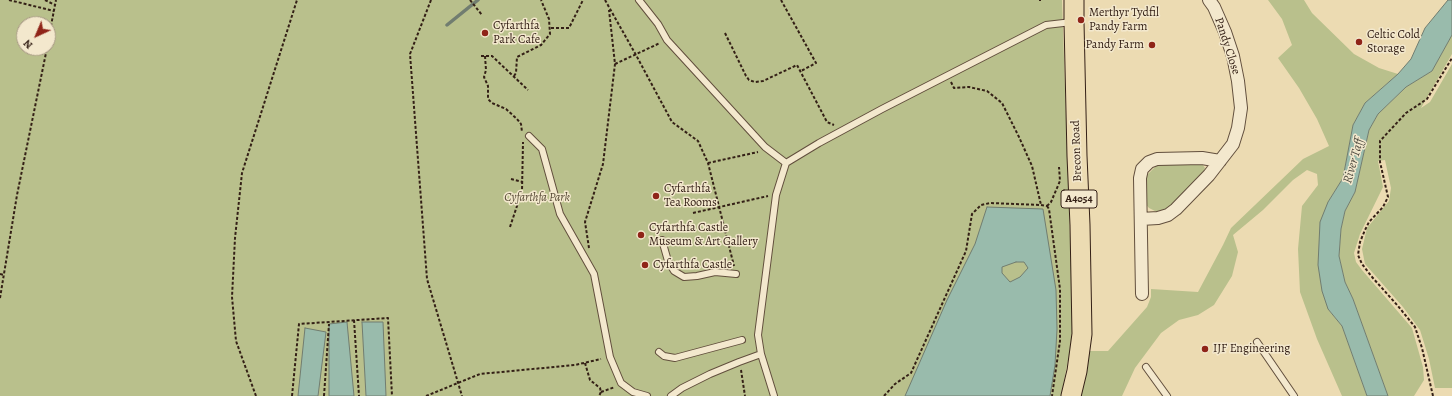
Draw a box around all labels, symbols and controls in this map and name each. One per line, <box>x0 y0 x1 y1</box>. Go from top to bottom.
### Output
place label: Merthyr Tydfil Pandy Farm <box>1089 6 1159 34</box>
marker: Merthyr Tydfil Pandy Farm <box>1076 15 1086 25</box>
north arrow <box>16 16 56 56</box>
street label: Pandy Close <box>1211 16 1243 76</box>
place label: Cyfarthfa Park Cafe <box>493 19 540 47</box>
marker: Cyfarthfa Park Cafe <box>480 28 490 38</box>
place label: Celtic Cold Storage <box>1367 28 1420 56</box>
text: N <box>20 36 36 52</box>
marker: Celtic Cold Storage <box>1354 37 1364 47</box>
place label: Pandy Farm <box>1085 38 1144 52</box>
marker: Pandy Farm <box>1147 40 1157 50</box>
street label: Brecon Road <box>1069 120 1085 182</box>
water label: River Taff <box>1340 137 1368 185</box>
place label: Cyfarthfa Tea Rooms <box>664 182 717 210</box>
road number: A4054 <box>1061 190 1097 208</box>
park label: Cyfarthfa Park <box>504 191 570 205</box>
marker: Cyfarthfa Tea Rooms <box>651 191 661 201</box>
place label: Cyfarthfa Castle Museum & Art Gallery <box>649 221 758 249</box>
marker: Cyfarthfa Castle Museum & Art Gallery <box>636 230 646 240</box>
place label: Cyfarthfa Castle <box>653 258 732 272</box>
marker: Cyfarthfa Castle <box>640 260 650 270</box>
place label: IJF Engineering <box>1213 342 1290 356</box>
marker: IJF Engineering <box>1200 344 1210 354</box>

